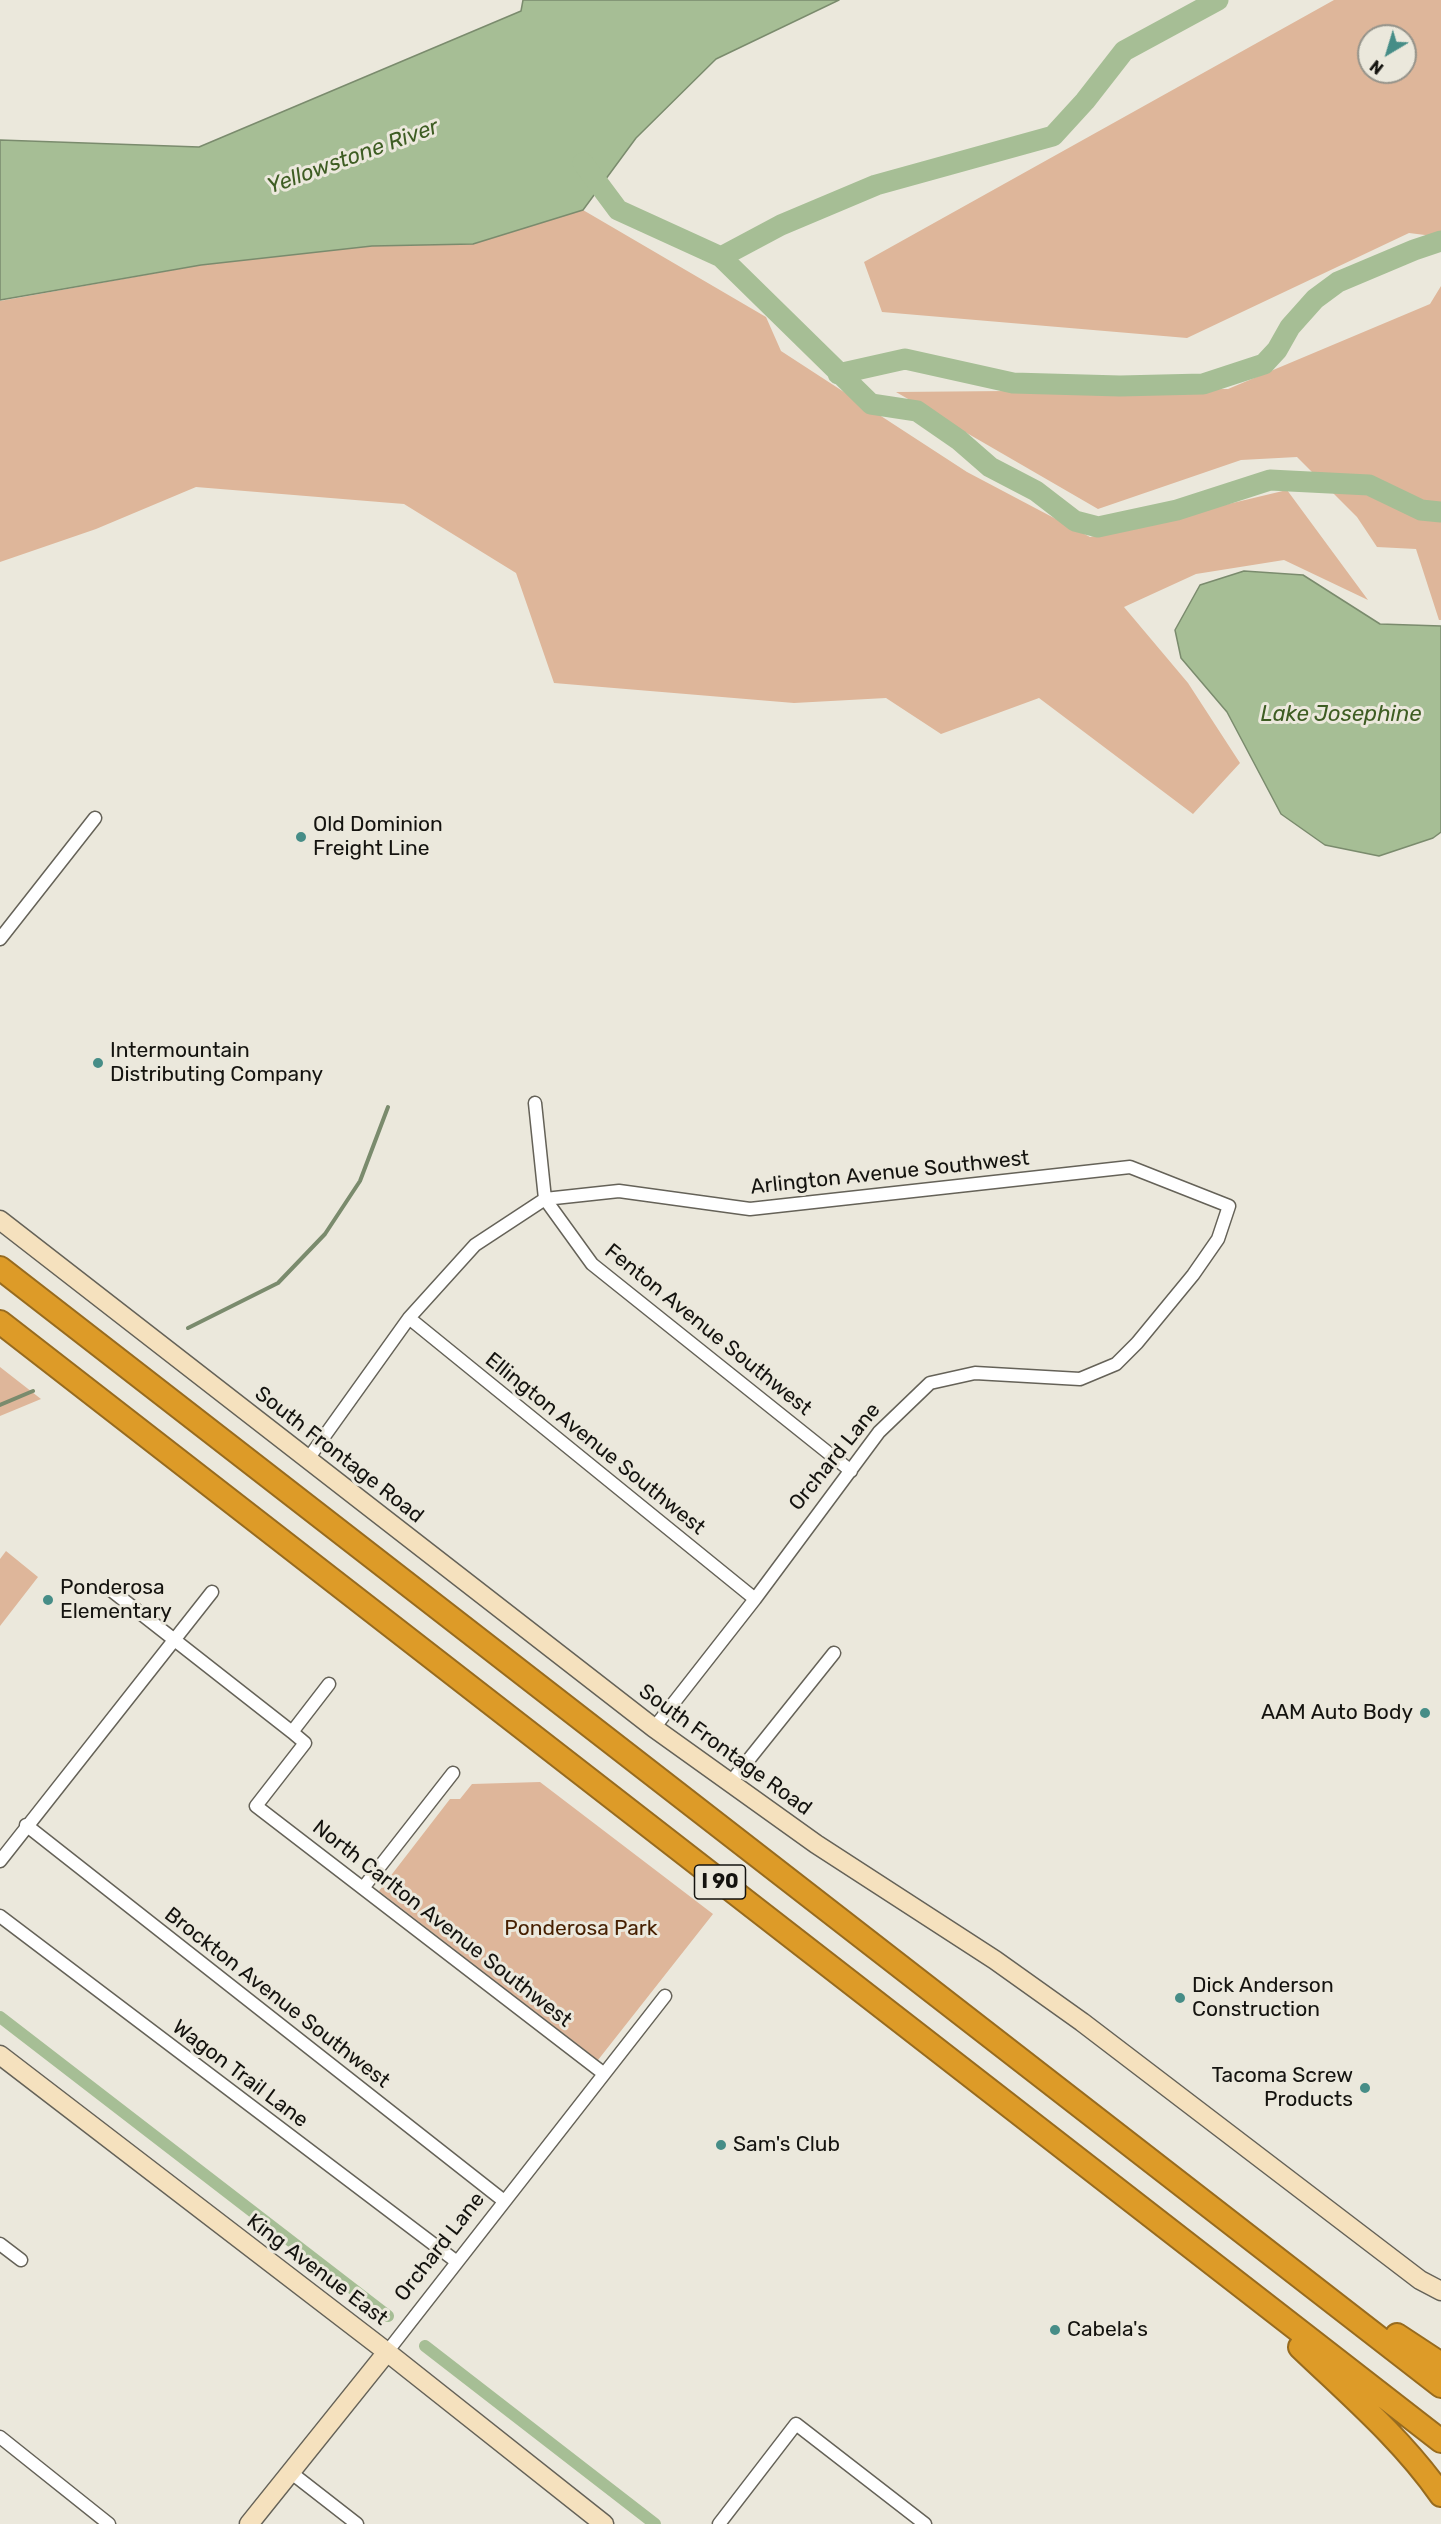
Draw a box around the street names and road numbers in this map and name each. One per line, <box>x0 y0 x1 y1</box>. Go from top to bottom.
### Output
street label: Arlington Avenue Southwest <box>749 1146 1031 1200</box>
street label: Fenton Avenue Southwest <box>599 1239 817 1421</box>
street label: Ellington Avenue Southwest <box>480 1347 710 1541</box>
street label: South Frontage Road <box>250 1381 428 1529</box>
street label: Orchard Lane <box>784 1398 886 1516</box>
street label: South Frontage Road <box>634 1679 816 1821</box>
street label: North Carlton Avenue Southwest <box>307 1815 577 2033</box>
road number: I 90 <box>694 1865 746 1899</box>
street label: Brockton Avenue Southwest <box>159 1902 395 2094</box>
street label: Wagon Trail Lane <box>167 2015 313 2133</box>
street label: Orchard Lane <box>390 2188 490 2306</box>
street label: King Avenue East <box>242 2209 392 2331</box>

